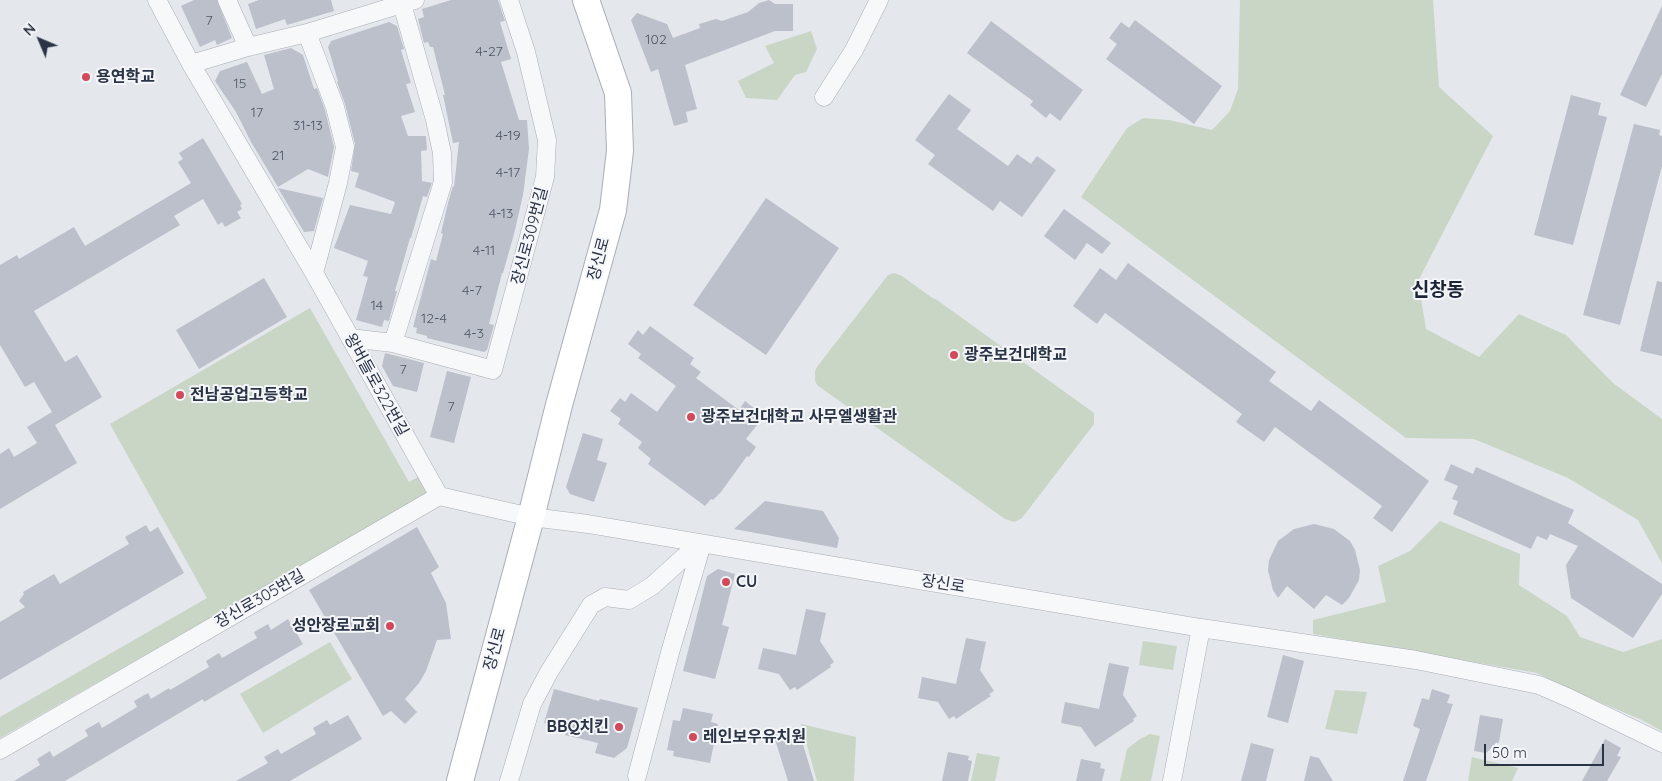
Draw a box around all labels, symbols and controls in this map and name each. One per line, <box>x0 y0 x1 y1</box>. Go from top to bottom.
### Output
house number: 7 <box>205 13 213 29</box>
north arrow <box>15 15 65 65</box>
text: N <box>19 19 39 39</box>
house number: 102 <box>645 32 667 48</box>
house number: 4-27 <box>475 44 503 60</box>
place label: 용연학교 <box>96 67 155 87</box>
marker: 용연학교 <box>80 71 92 83</box>
house number: 15 <box>234 76 246 92</box>
house number: 17 <box>251 105 263 121</box>
house number: 31-13 <box>293 118 323 134</box>
house number: 4-19 <box>495 128 521 144</box>
house number: 21 <box>272 148 284 164</box>
house number: 4-17 <box>496 165 520 181</box>
street label: 장신로309번길 <box>508 185 552 287</box>
house number: 4-13 <box>489 206 513 222</box>
street label: 장신로 <box>584 235 614 283</box>
house number: 4-11 <box>473 243 495 259</box>
district label: 신창동 <box>1412 279 1464 301</box>
house number: 4-7 <box>462 283 482 299</box>
house number: 14 <box>371 298 383 314</box>
house number: 12-4 <box>421 311 447 327</box>
house number: 4-3 <box>464 326 484 342</box>
street label: 왕버들로322번길 <box>340 330 412 440</box>
place label: 광주보건대학교 <box>964 345 1067 365</box>
marker: 광주보건대학교 <box>948 349 960 361</box>
house number: 7 <box>399 362 407 378</box>
place label: 전남공업고등학교 <box>190 385 308 405</box>
marker: 전남공업고등학교 <box>174 389 186 401</box>
house number: 7 <box>447 399 455 415</box>
place label: 광주보건대학교 사무엘생활관 <box>701 407 897 427</box>
marker: 광주보건대학교 사무엘생활관 <box>685 411 697 423</box>
street label: 장신로305번길 <box>212 566 308 632</box>
street label: 장신로 <box>920 571 966 597</box>
place label: CU <box>736 572 757 592</box>
marker: CU <box>720 576 732 588</box>
place label: 성안장로교회 <box>292 616 380 636</box>
marker: 성안장로교회 <box>384 620 396 632</box>
street label: 장신로 <box>480 625 510 673</box>
place label: BBQ치킨 <box>547 717 609 737</box>
marker: BBQ치킨 <box>613 721 625 733</box>
place label: 레인보우유치원 <box>703 727 806 747</box>
marker: 레인보우유치원 <box>687 731 699 743</box>
scale bar <box>1487 734 1607 766</box>
text: 50 m <box>1492 743 1527 762</box>

